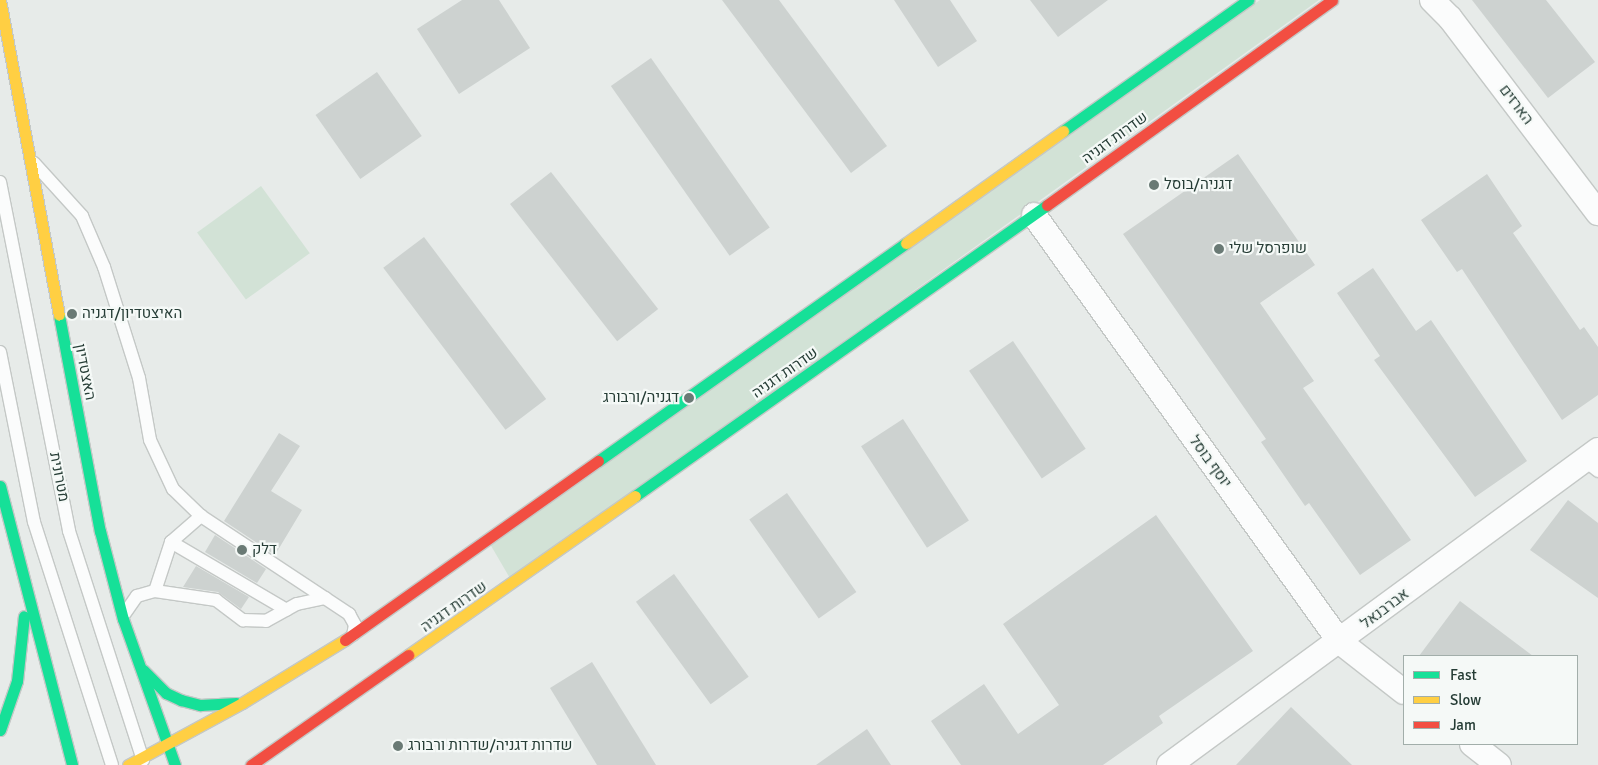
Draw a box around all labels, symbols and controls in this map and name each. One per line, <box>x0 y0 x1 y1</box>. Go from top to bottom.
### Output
street label: הארזים <box>1495 82 1537 128</box>
street label: שדרות דגניה <box>1079 108 1151 168</box>
place label: דגניה/בוסל <box>1164 176 1232 194</box>
marker: דגניה/בוסל <box>1148 179 1160 191</box>
place label: שופרסל שלי <box>1229 240 1307 258</box>
marker: שופרסל שלי <box>1213 243 1225 255</box>
place label: האיצטדיון/דגניה <box>82 305 182 323</box>
marker: האיצטדיון/דגניה <box>66 308 78 320</box>
street label: האצטדיון <box>71 342 99 402</box>
street label: שדרות דגניה <box>748 344 822 402</box>
place label: דגניה/ורבורג <box>603 389 679 407</box>
marker: דגניה/ורבורג <box>683 392 695 404</box>
street label: יוסף בוסל <box>1185 432 1235 492</box>
street label: מטרונית <box>45 451 73 503</box>
place label: דלק <box>252 541 277 559</box>
marker: דלק <box>236 544 248 556</box>
street label: שדרות דגניה <box>417 578 491 636</box>
street label: אברבנאל <box>1357 585 1413 633</box>
legend <box>1403 655 1578 745</box>
text: Fast <box>1450 666 1477 684</box>
text: Slow <box>1450 691 1481 709</box>
text: Jam <box>1450 716 1476 734</box>
place label: שדרות דגניה/שדרות ורבורג <box>408 737 572 755</box>
marker: שדרות דגניה/שדרות ורבורג <box>392 740 404 752</box>

